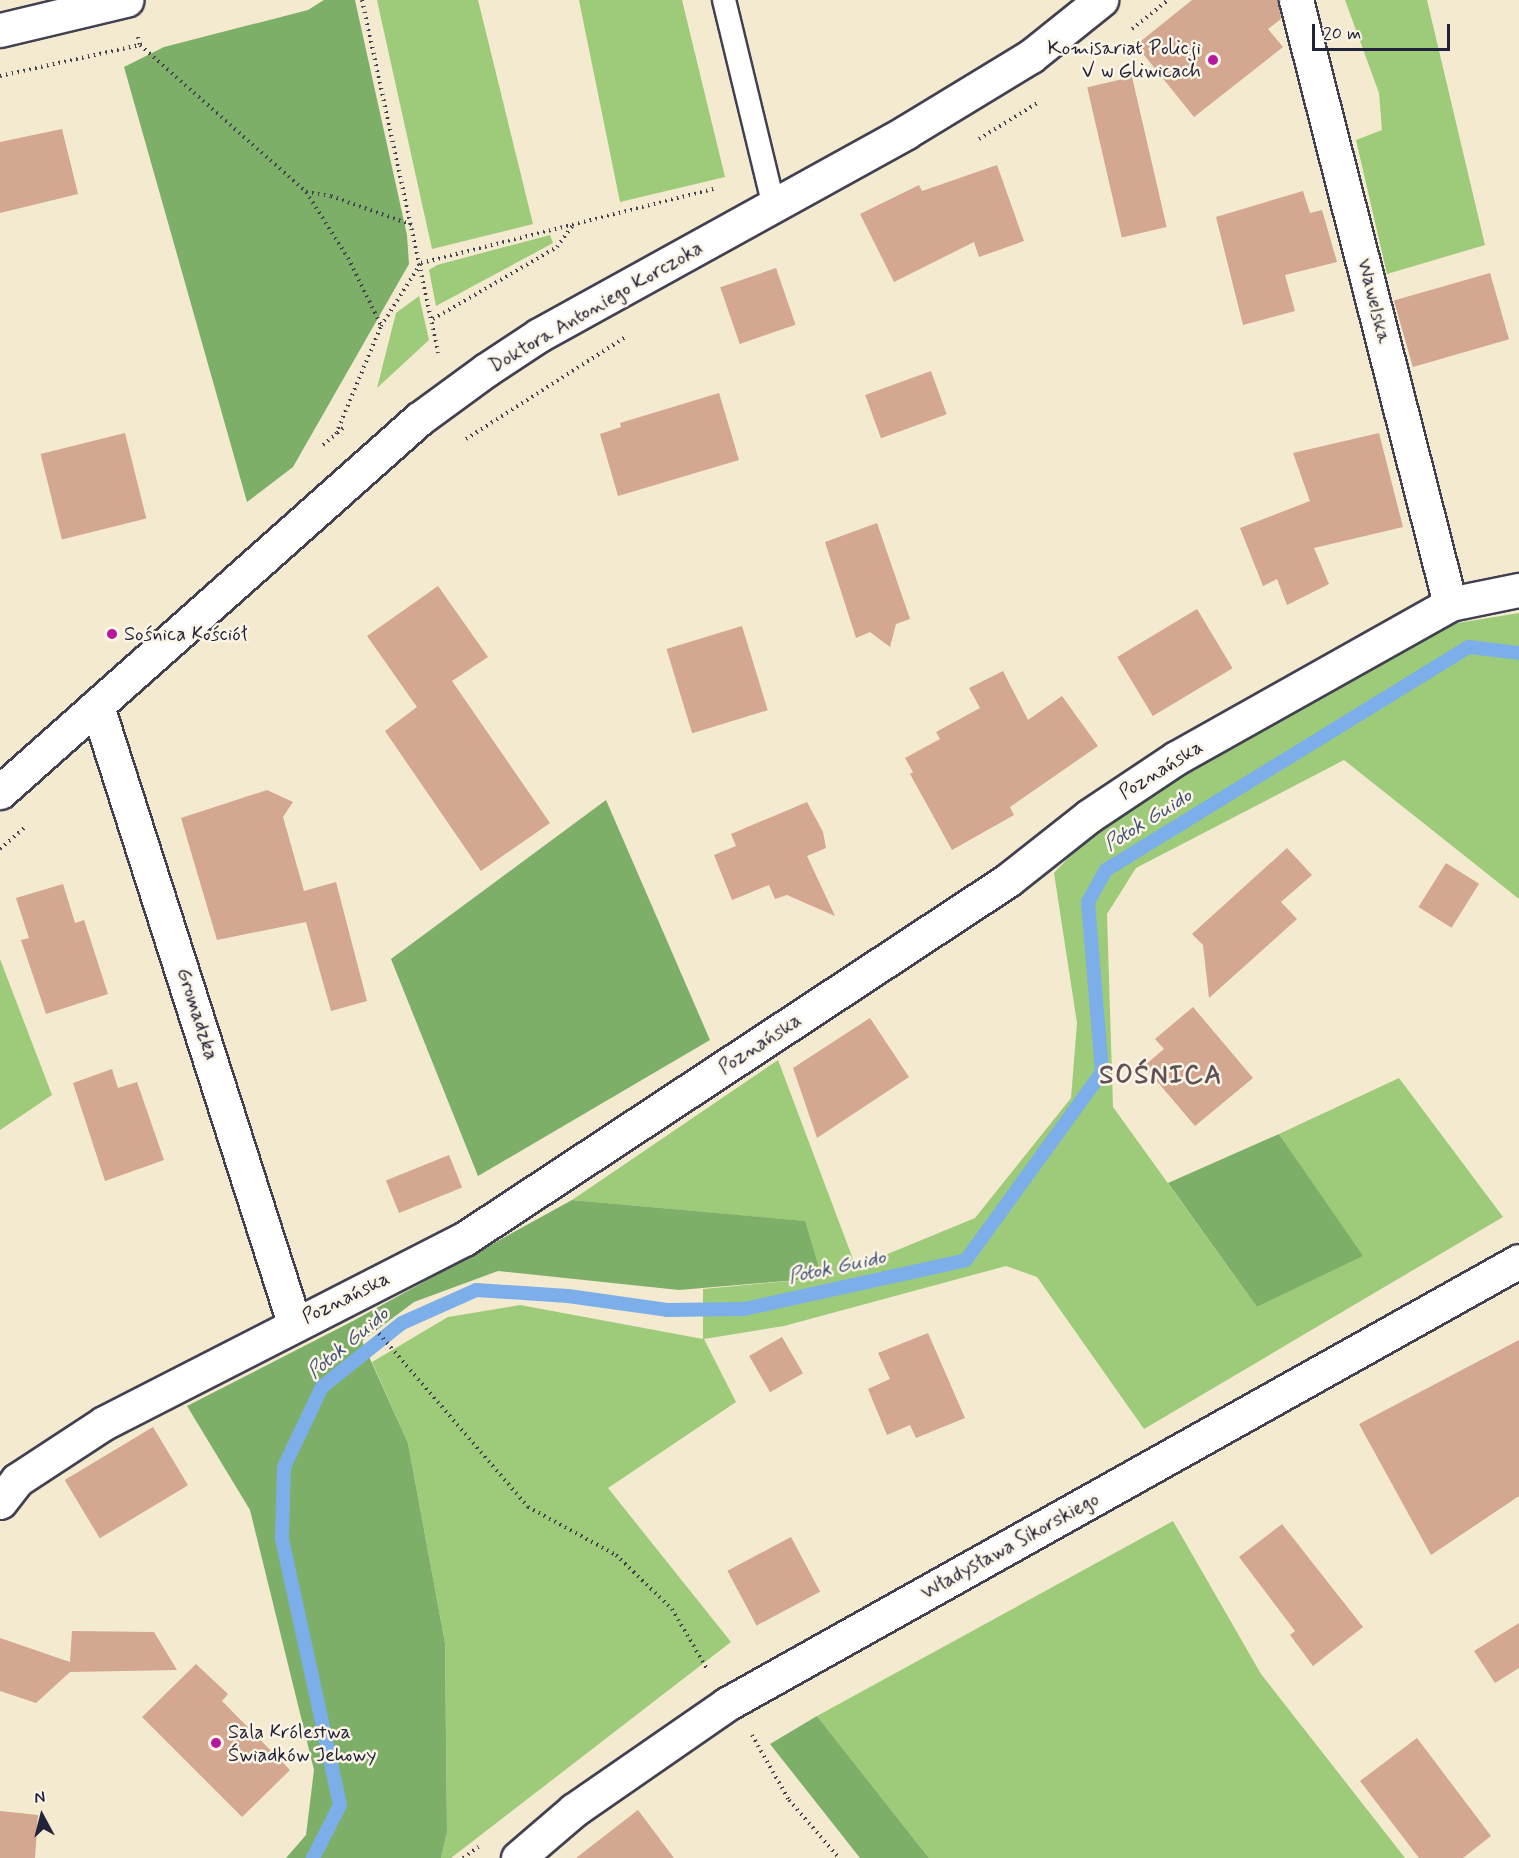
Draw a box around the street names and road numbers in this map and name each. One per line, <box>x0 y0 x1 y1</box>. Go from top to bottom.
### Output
street label: Doktora Antoniego Korczoka <box>484 235 708 379</box>
street label: Wawelska <box>1352 256 1396 346</box>
street label: Poznańska <box>1115 735 1207 805</box>
street label: Gromadzka <box>171 965 223 1063</box>
street label: Poznańska <box>714 1008 806 1080</box>
street label: Poznańska <box>298 1267 394 1329</box>
street label: Władysława Sikorskiego <box>914 1486 1106 1606</box>

